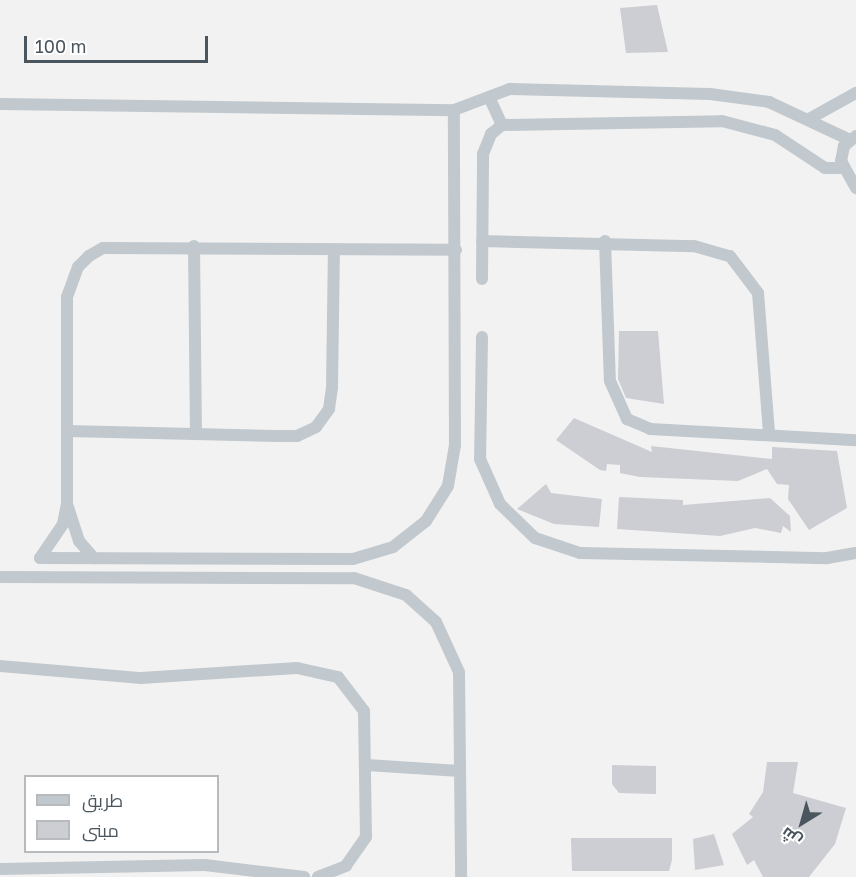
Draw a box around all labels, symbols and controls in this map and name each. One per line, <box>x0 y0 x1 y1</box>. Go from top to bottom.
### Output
scale bar <box>27 24 212 62</box>
text: 100 m <box>35 35 86 57</box>
legend <box>24 775 219 853</box>
text: طريق <box>82 789 123 811</box>
north arrow <box>772 793 832 853</box>
text: مبنى <box>82 819 119 841</box>
text: ش <box>777 823 805 852</box>

